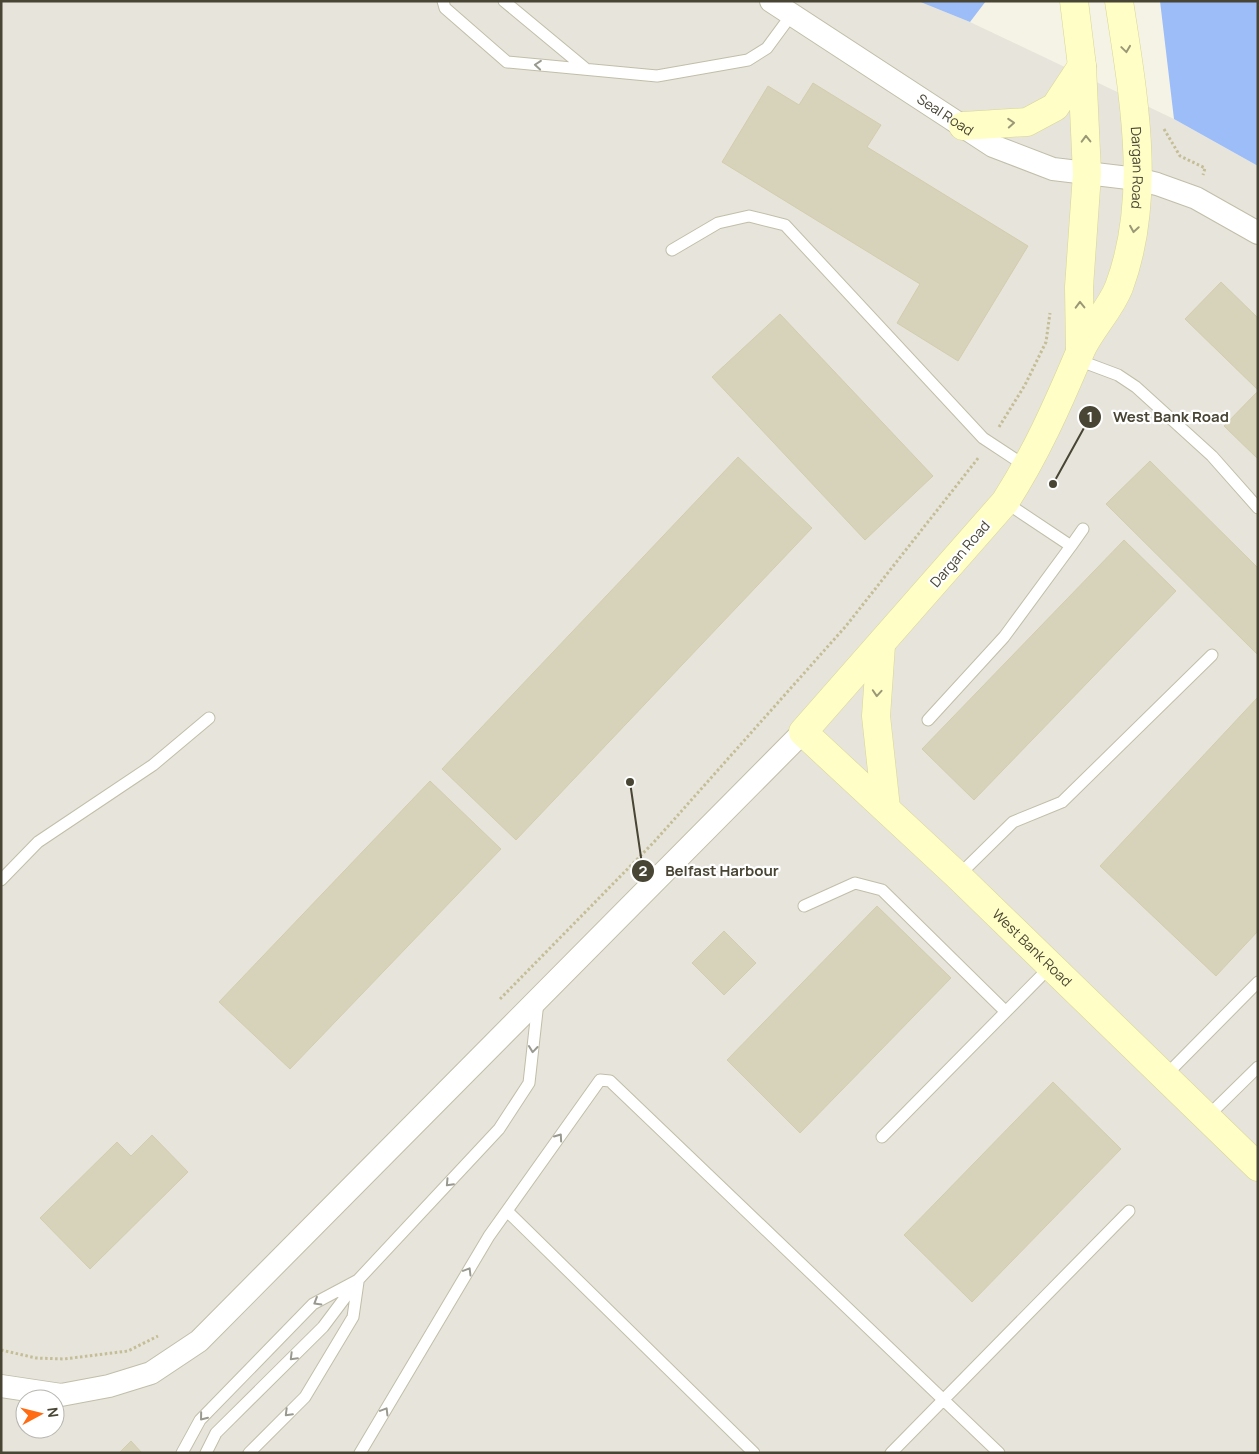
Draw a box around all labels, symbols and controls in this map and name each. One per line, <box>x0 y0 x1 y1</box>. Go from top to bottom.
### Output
one-way arrow <box>1120 46 1131 54</box>
one-way arrow <box>534 60 542 71</box>
street label: Seal Road <box>914 89 977 140</box>
one-way arrow <box>1008 118 1016 129</box>
street label: Dargan Road <box>1127 126 1148 210</box>
one-way arrow <box>1081 135 1091 142</box>
one-way arrow <box>1129 224 1139 233</box>
one-way arrow <box>1074 300 1085 308</box>
callout: West Bank Road <box>1078 402 1239 432</box>
text: 1 <box>1087 406 1093 427</box>
text: West Bank Road <box>1113 406 1229 427</box>
street label: Dargan Road <box>925 516 994 591</box>
one-way arrow <box>871 690 882 698</box>
callout: Belfast Harbour <box>630 856 789 886</box>
text: 2 <box>639 860 648 881</box>
text: Belfast Harbour <box>665 860 779 881</box>
street label: West Bank Road <box>988 904 1076 990</box>
one-way arrow <box>528 1045 539 1053</box>
one-way arrow <box>553 1133 562 1143</box>
one-way arrow <box>446 1177 455 1186</box>
one-way arrow <box>462 1268 472 1277</box>
one-way arrow <box>314 1295 323 1305</box>
one-way arrow <box>289 1351 298 1360</box>
north arrow <box>15 1389 65 1439</box>
text: N <box>43 1406 63 1419</box>
one-way arrow <box>379 1407 389 1416</box>
one-way arrow <box>285 1408 294 1417</box>
one-way arrow <box>201 1411 209 1420</box>

